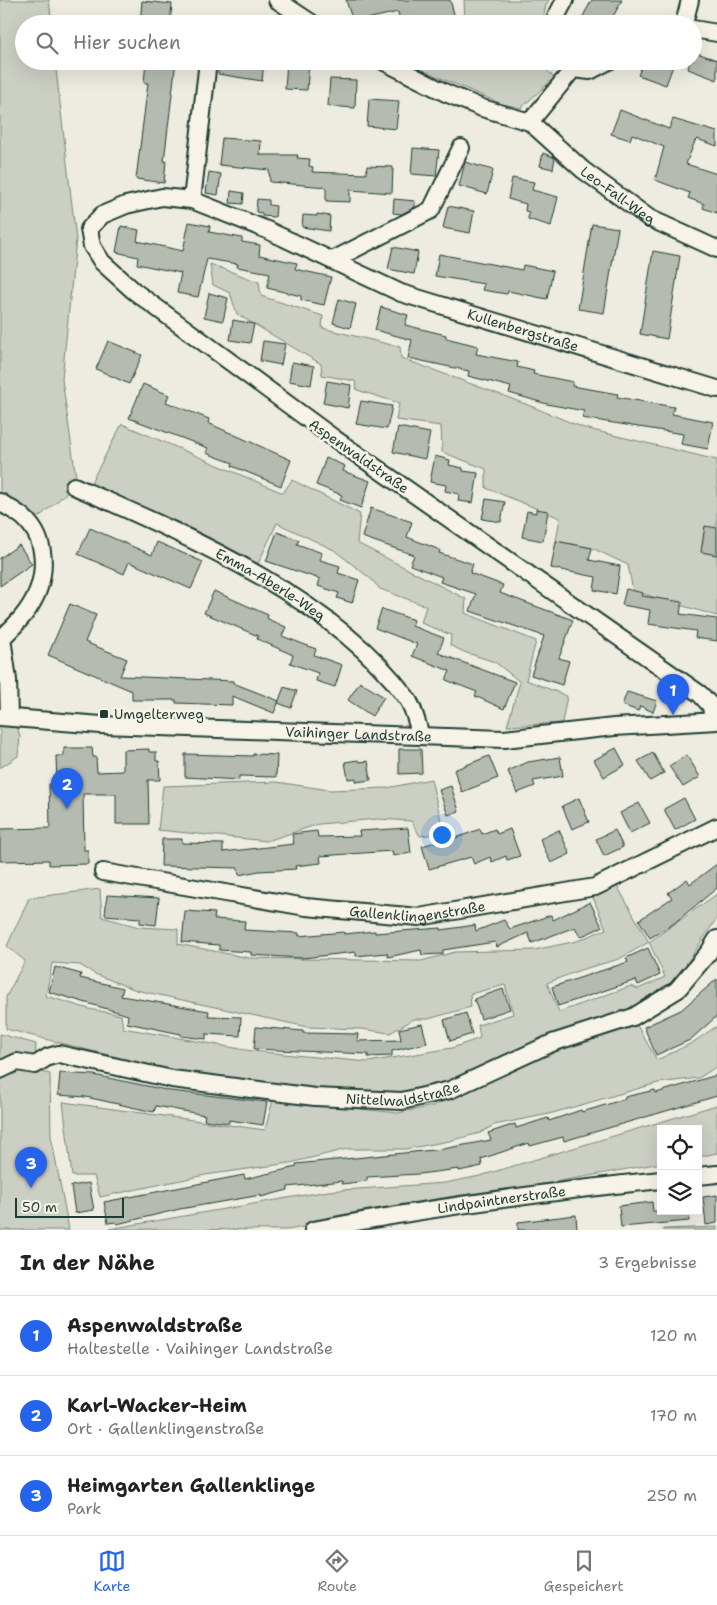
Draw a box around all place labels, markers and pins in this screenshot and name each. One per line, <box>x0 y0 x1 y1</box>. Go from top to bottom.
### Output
pin: 1 <box>657 674 689 715</box>
place label: Umgelterweg <box>114 705 204 723</box>
marker: Umgelterweg <box>98 708 110 720</box>
pin: 2 <box>51 768 83 809</box>
pin: 3 <box>15 1147 47 1188</box>

